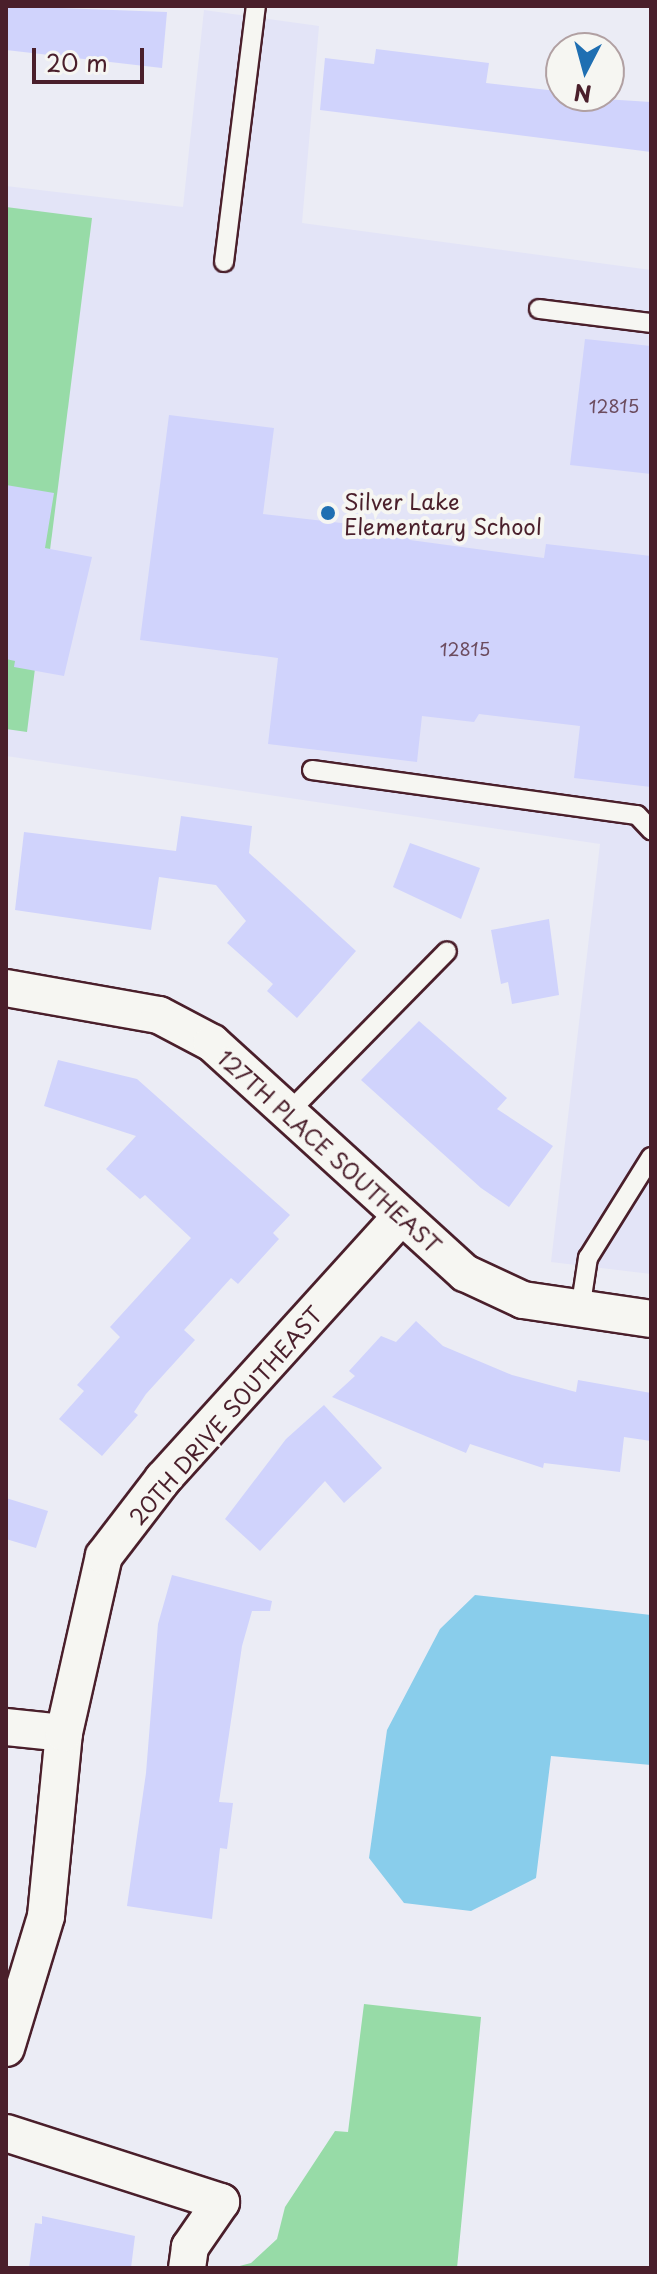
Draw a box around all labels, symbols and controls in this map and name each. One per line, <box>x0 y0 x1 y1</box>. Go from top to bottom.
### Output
scale bar <box>36 32 148 82</box>
north arrow <box>545 32 625 112</box>
text: 20 m <box>46 44 108 80</box>
text: N <box>572 77 593 112</box>
house number: 12815 <box>589 395 639 417</box>
place label: Silver Lake Elementary School <box>344 487 542 538</box>
marker: Silver Lake Elementary School <box>319 504 337 522</box>
house number: 12815 <box>440 638 490 660</box>
street label: 127TH PLACE SOUTHEAST <box>212 1043 448 1259</box>
street label: 20TH DRIVE SOUTHEAST <box>123 1300 327 1530</box>

